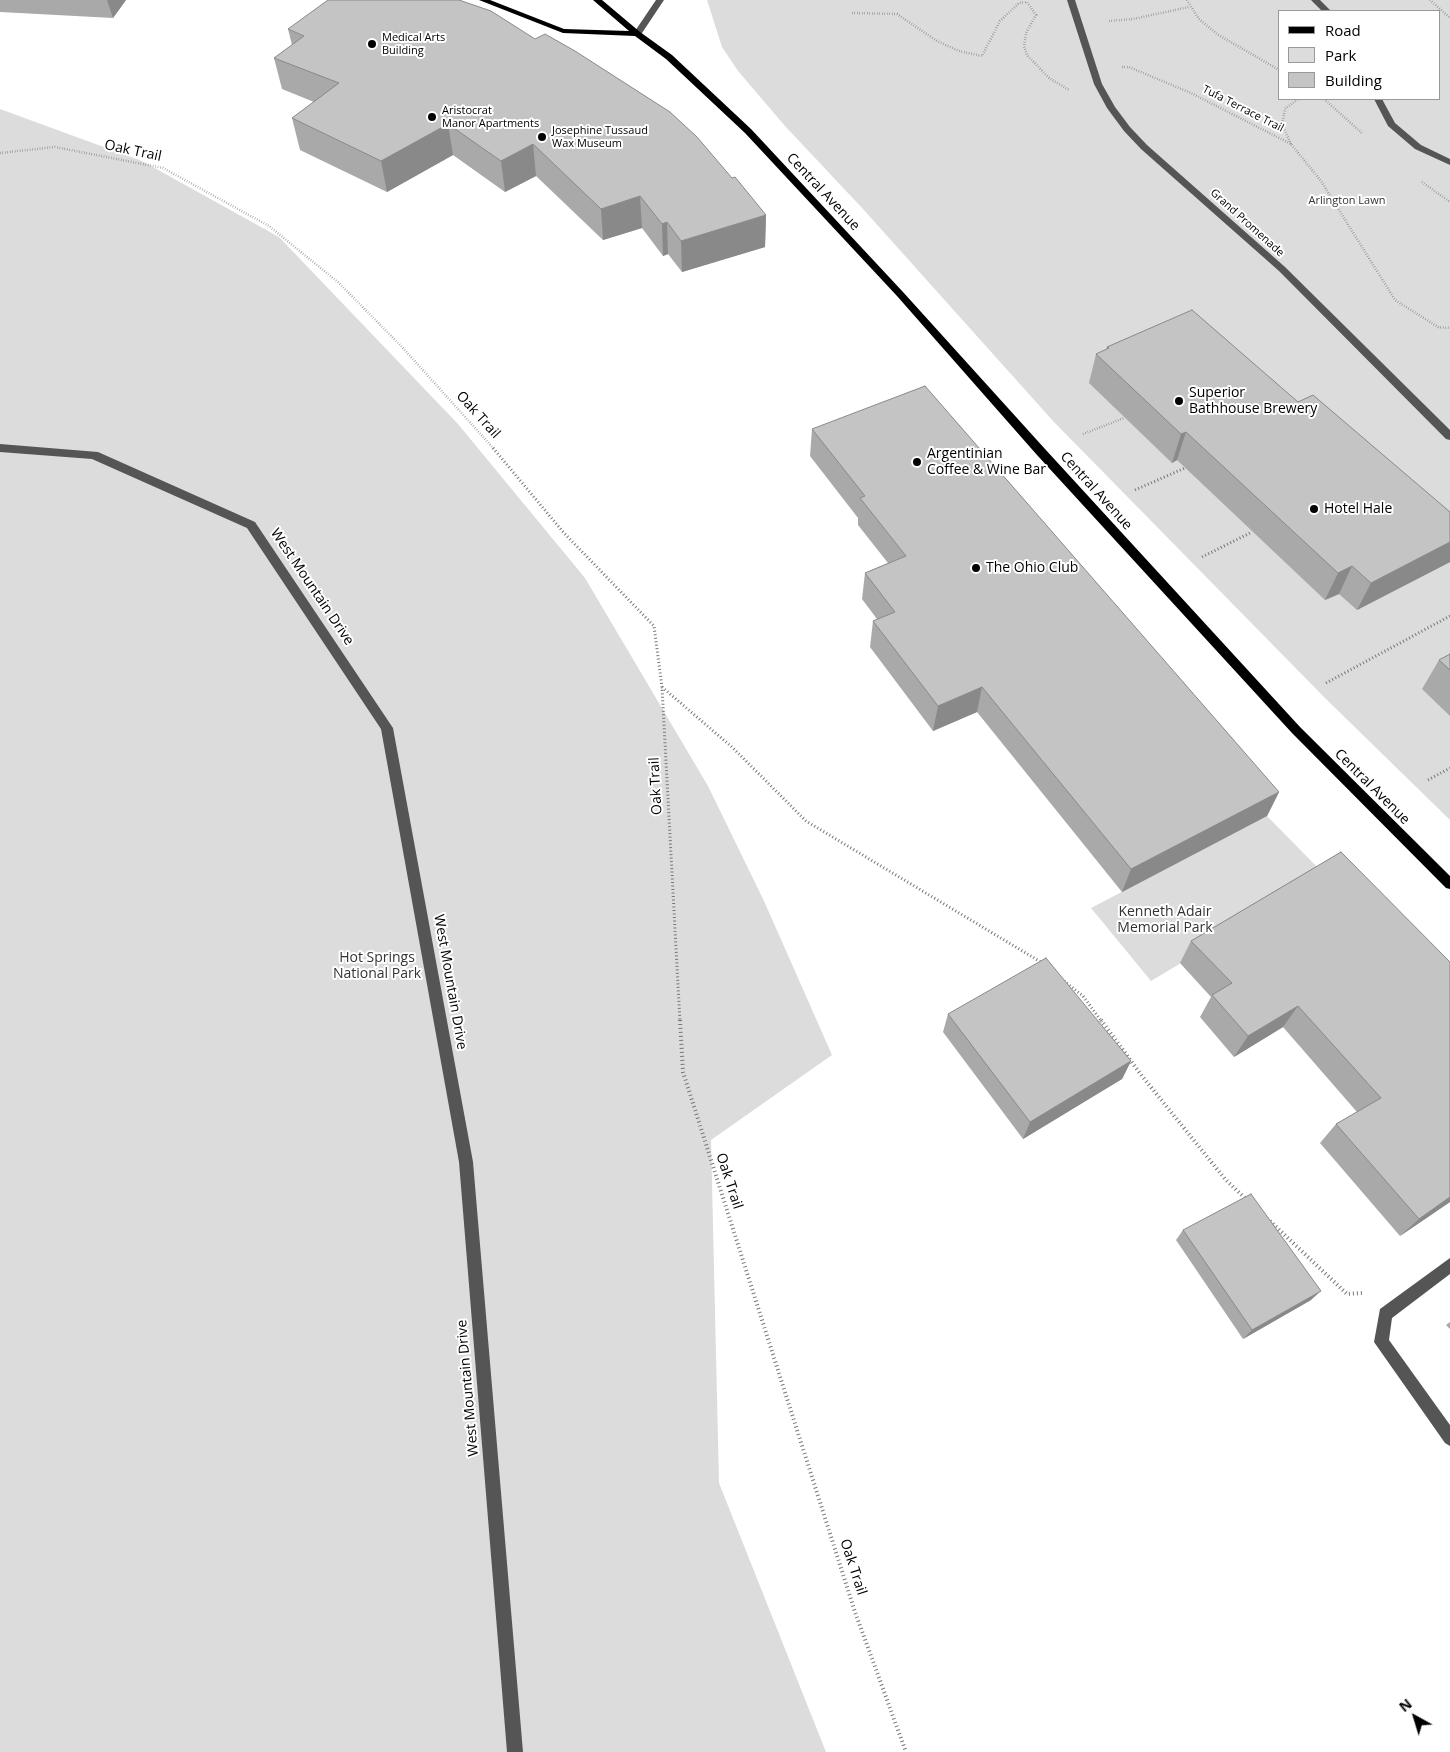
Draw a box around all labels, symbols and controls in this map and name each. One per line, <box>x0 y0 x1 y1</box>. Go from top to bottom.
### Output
legend <box>1278 10 1440 100</box>
text: Road <box>1325 20 1361 40</box>
place label: Medical Arts Building <box>382 31 445 57</box>
marker: Medical Arts Building <box>366 38 378 50</box>
text: Park <box>1325 45 1356 65</box>
text: Building <box>1325 70 1382 90</box>
street label: Tufa Terrace Trail <box>1200 83 1286 135</box>
place label: Aristocrat Manor Apartments <box>442 104 539 130</box>
marker: Aristocrat Manor Apartments <box>426 111 438 123</box>
place label: Josephine Tussaud Wax Museum <box>552 124 648 150</box>
marker: Josephine Tussaud Wax Museum <box>536 131 548 143</box>
street label: Oak Trail <box>103 137 163 165</box>
street label: Central Avenue <box>783 150 863 234</box>
street label: Grand Promenade <box>1207 186 1287 260</box>
park label: Arlington Lawn <box>1309 194 1385 208</box>
place label: Superior Bathhouse Brewery <box>1189 385 1317 418</box>
street label: Oak Trail <box>452 388 504 442</box>
marker: Superior Bathhouse Brewery <box>1173 395 1185 407</box>
place label: Argentinian Coffee & Wine Bar <box>927 446 1046 478</box>
street label: Central Avenue <box>1056 448 1136 534</box>
marker: Argentinian Coffee & Wine Bar <box>911 456 923 468</box>
place label: Hotel Hale <box>1324 501 1392 517</box>
marker: Hotel Hale <box>1308 503 1320 515</box>
street label: West Mountain Drive <box>267 525 357 649</box>
place label: The Ohio Club <box>986 560 1078 576</box>
marker: The Ohio Club <box>970 562 982 574</box>
street label: Central Avenue <box>1331 746 1413 828</box>
street label: Oak Trail <box>646 757 666 815</box>
park label: Kenneth Adair Memorial Park <box>1117 904 1213 936</box>
street label: West Mountain Drive <box>430 913 470 1051</box>
park label: Hot Springs National Park <box>333 950 421 982</box>
street label: Oak Trail <box>712 1151 746 1211</box>
street label: West Mountain Drive <box>454 1319 482 1457</box>
street label: Oak Trail <box>836 1537 870 1597</box>
north arrow <box>1390 1692 1440 1742</box>
text: N <box>1395 1694 1416 1716</box>

